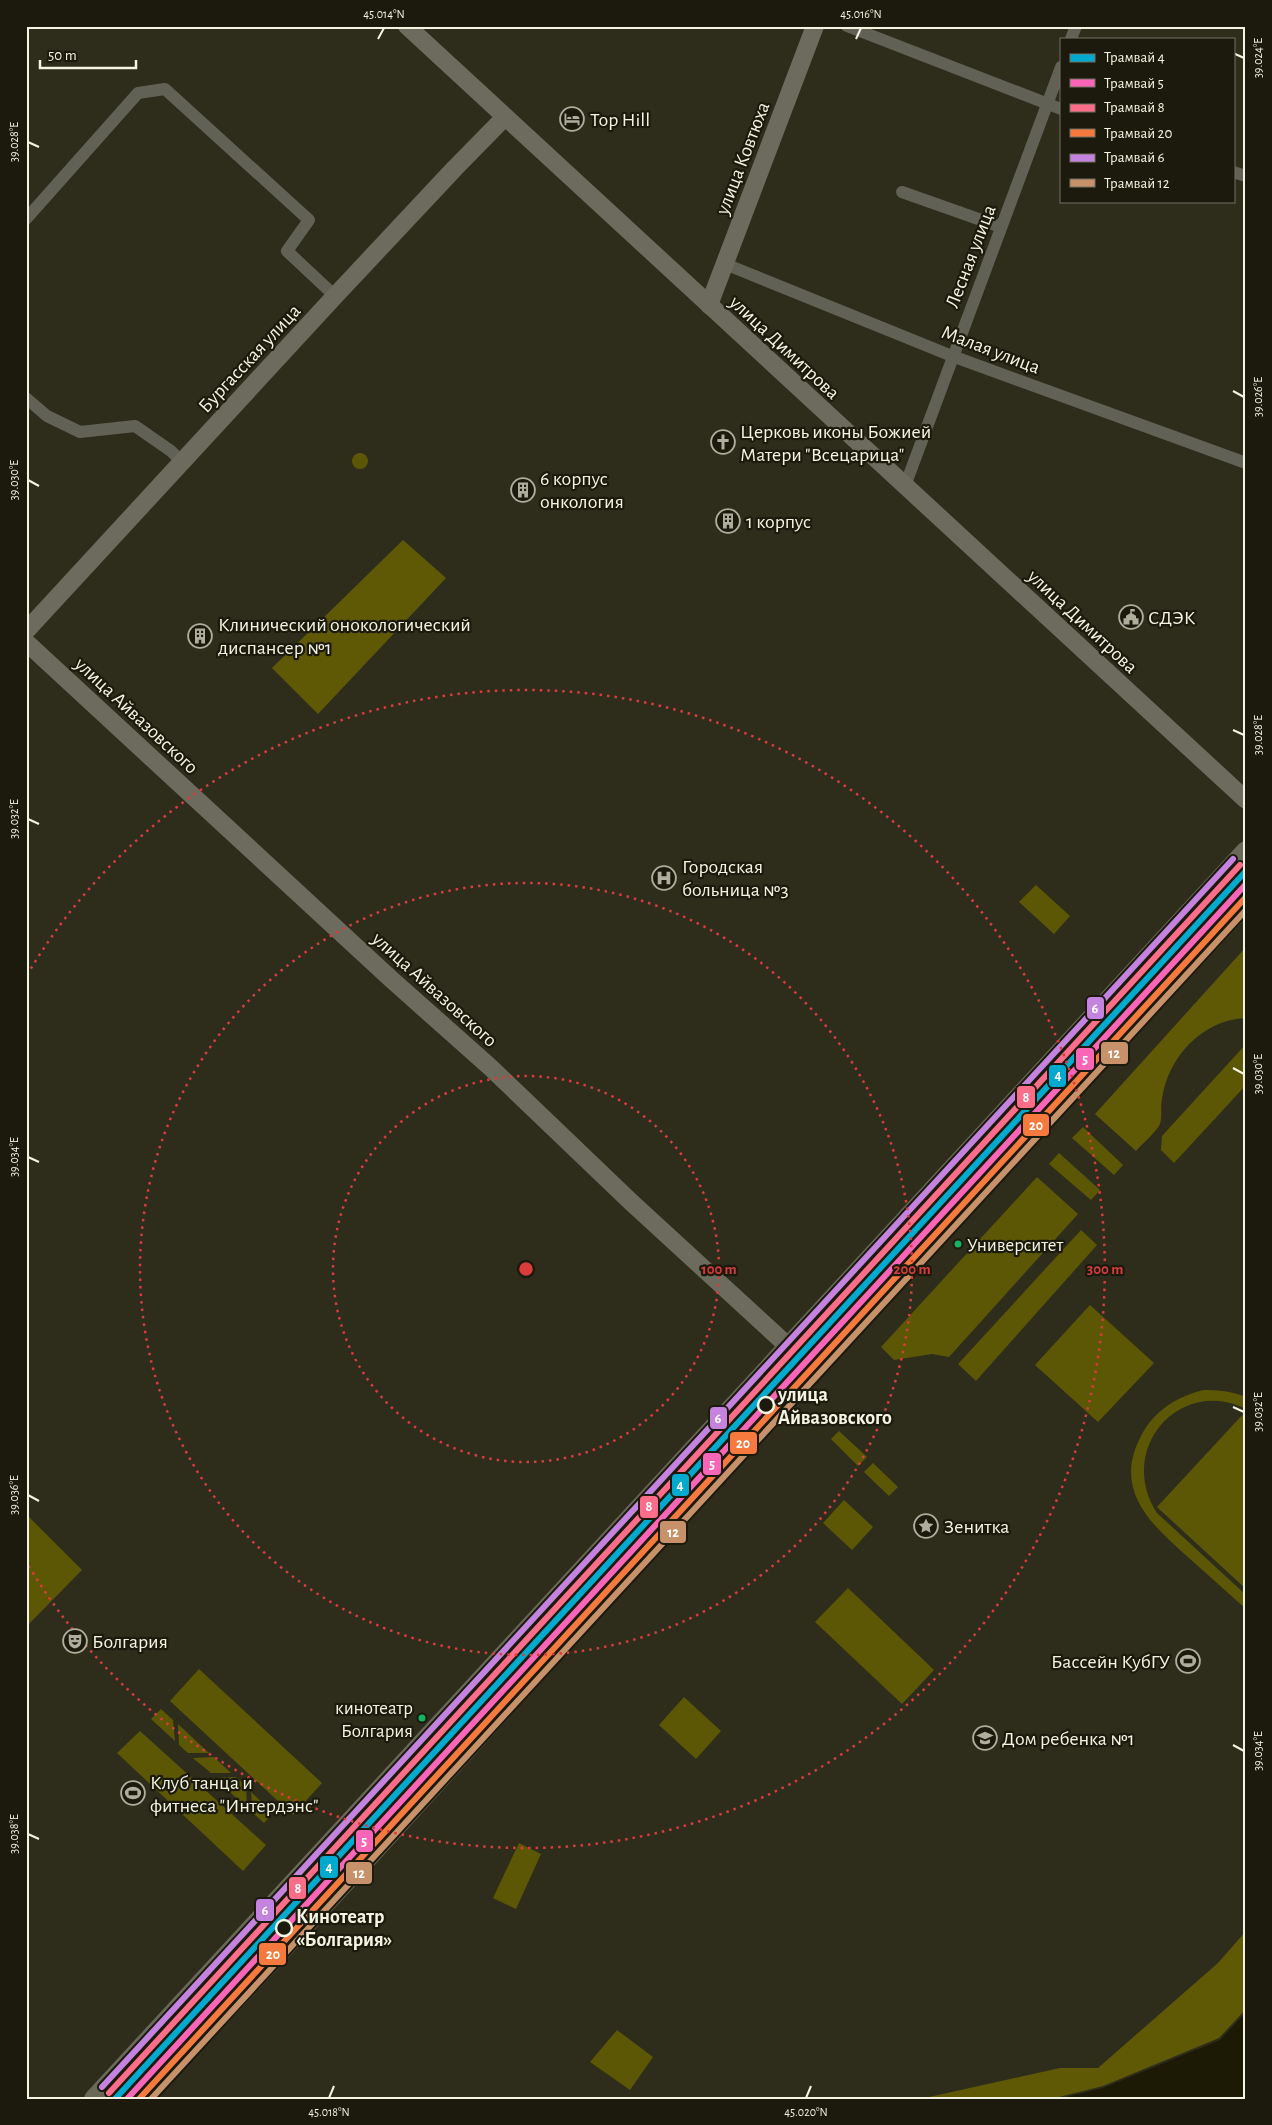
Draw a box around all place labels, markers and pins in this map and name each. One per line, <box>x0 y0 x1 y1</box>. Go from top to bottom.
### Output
hotel icon: Top Hill <box>559 106 585 132</box>
place label: Top Hill <box>590 110 650 130</box>
place label: Церковь иконы Божией Матери "Всецарица" <box>740 422 931 465</box>
church icon: Церковь иконы Божией Матери "Всецарица" <box>710 429 736 455</box>
place label: 6 корпус онкология <box>540 469 624 512</box>
building icon: 6 корпус онкология <box>510 477 536 503</box>
building icon: 1 корпус <box>715 508 741 534</box>
place label: 1 корпус <box>746 512 811 532</box>
public building icon: СДЭК <box>1118 604 1144 630</box>
place label: СДЭК <box>1148 608 1196 628</box>
place label: Клинический онокологический диспансер №1 <box>218 615 471 658</box>
building icon: Клинический онокологический диспансер №1 <box>187 623 213 649</box>
place label: Городская больница №3 <box>682 857 789 900</box>
hospital icon: Городская больница №3 <box>651 865 677 891</box>
place label: Университет <box>967 1236 1064 1255</box>
marker: Университет <box>953 1239 963 1249</box>
centre of rings <box>517 1260 535 1278</box>
place label: улица Айвазовского <box>777 1385 892 1428</box>
marker: улица Айвазовского <box>757 1396 775 1414</box>
place icon: Зенитка <box>913 1513 939 1539</box>
place label: Зенитка <box>944 1517 1009 1537</box>
theatre icon: Болгария <box>62 1628 88 1654</box>
place label: Болгария <box>92 1632 168 1652</box>
sports icon: Бассейн КубГУ <box>1175 1648 1201 1674</box>
place label: Бассейн КубГУ <box>1051 1652 1170 1672</box>
place label: кинотеатр Болгария <box>335 1699 413 1741</box>
marker: кинотеатр Болгария <box>417 1713 427 1723</box>
school or university icon: Дом ребенка №1 <box>972 1725 998 1751</box>
place label: Дом ребенка №1 <box>1002 1729 1135 1749</box>
place label: Клуб танца и фитнеса "Интердэнс" <box>150 1773 319 1816</box>
sports icon: Клуб танца и фитнеса "Интердэнс" <box>120 1780 146 1806</box>
place label: Кинотеатр «Болгария» <box>296 1907 392 1950</box>
marker: Кинотеатр «Болгария» <box>275 1919 293 1937</box>

